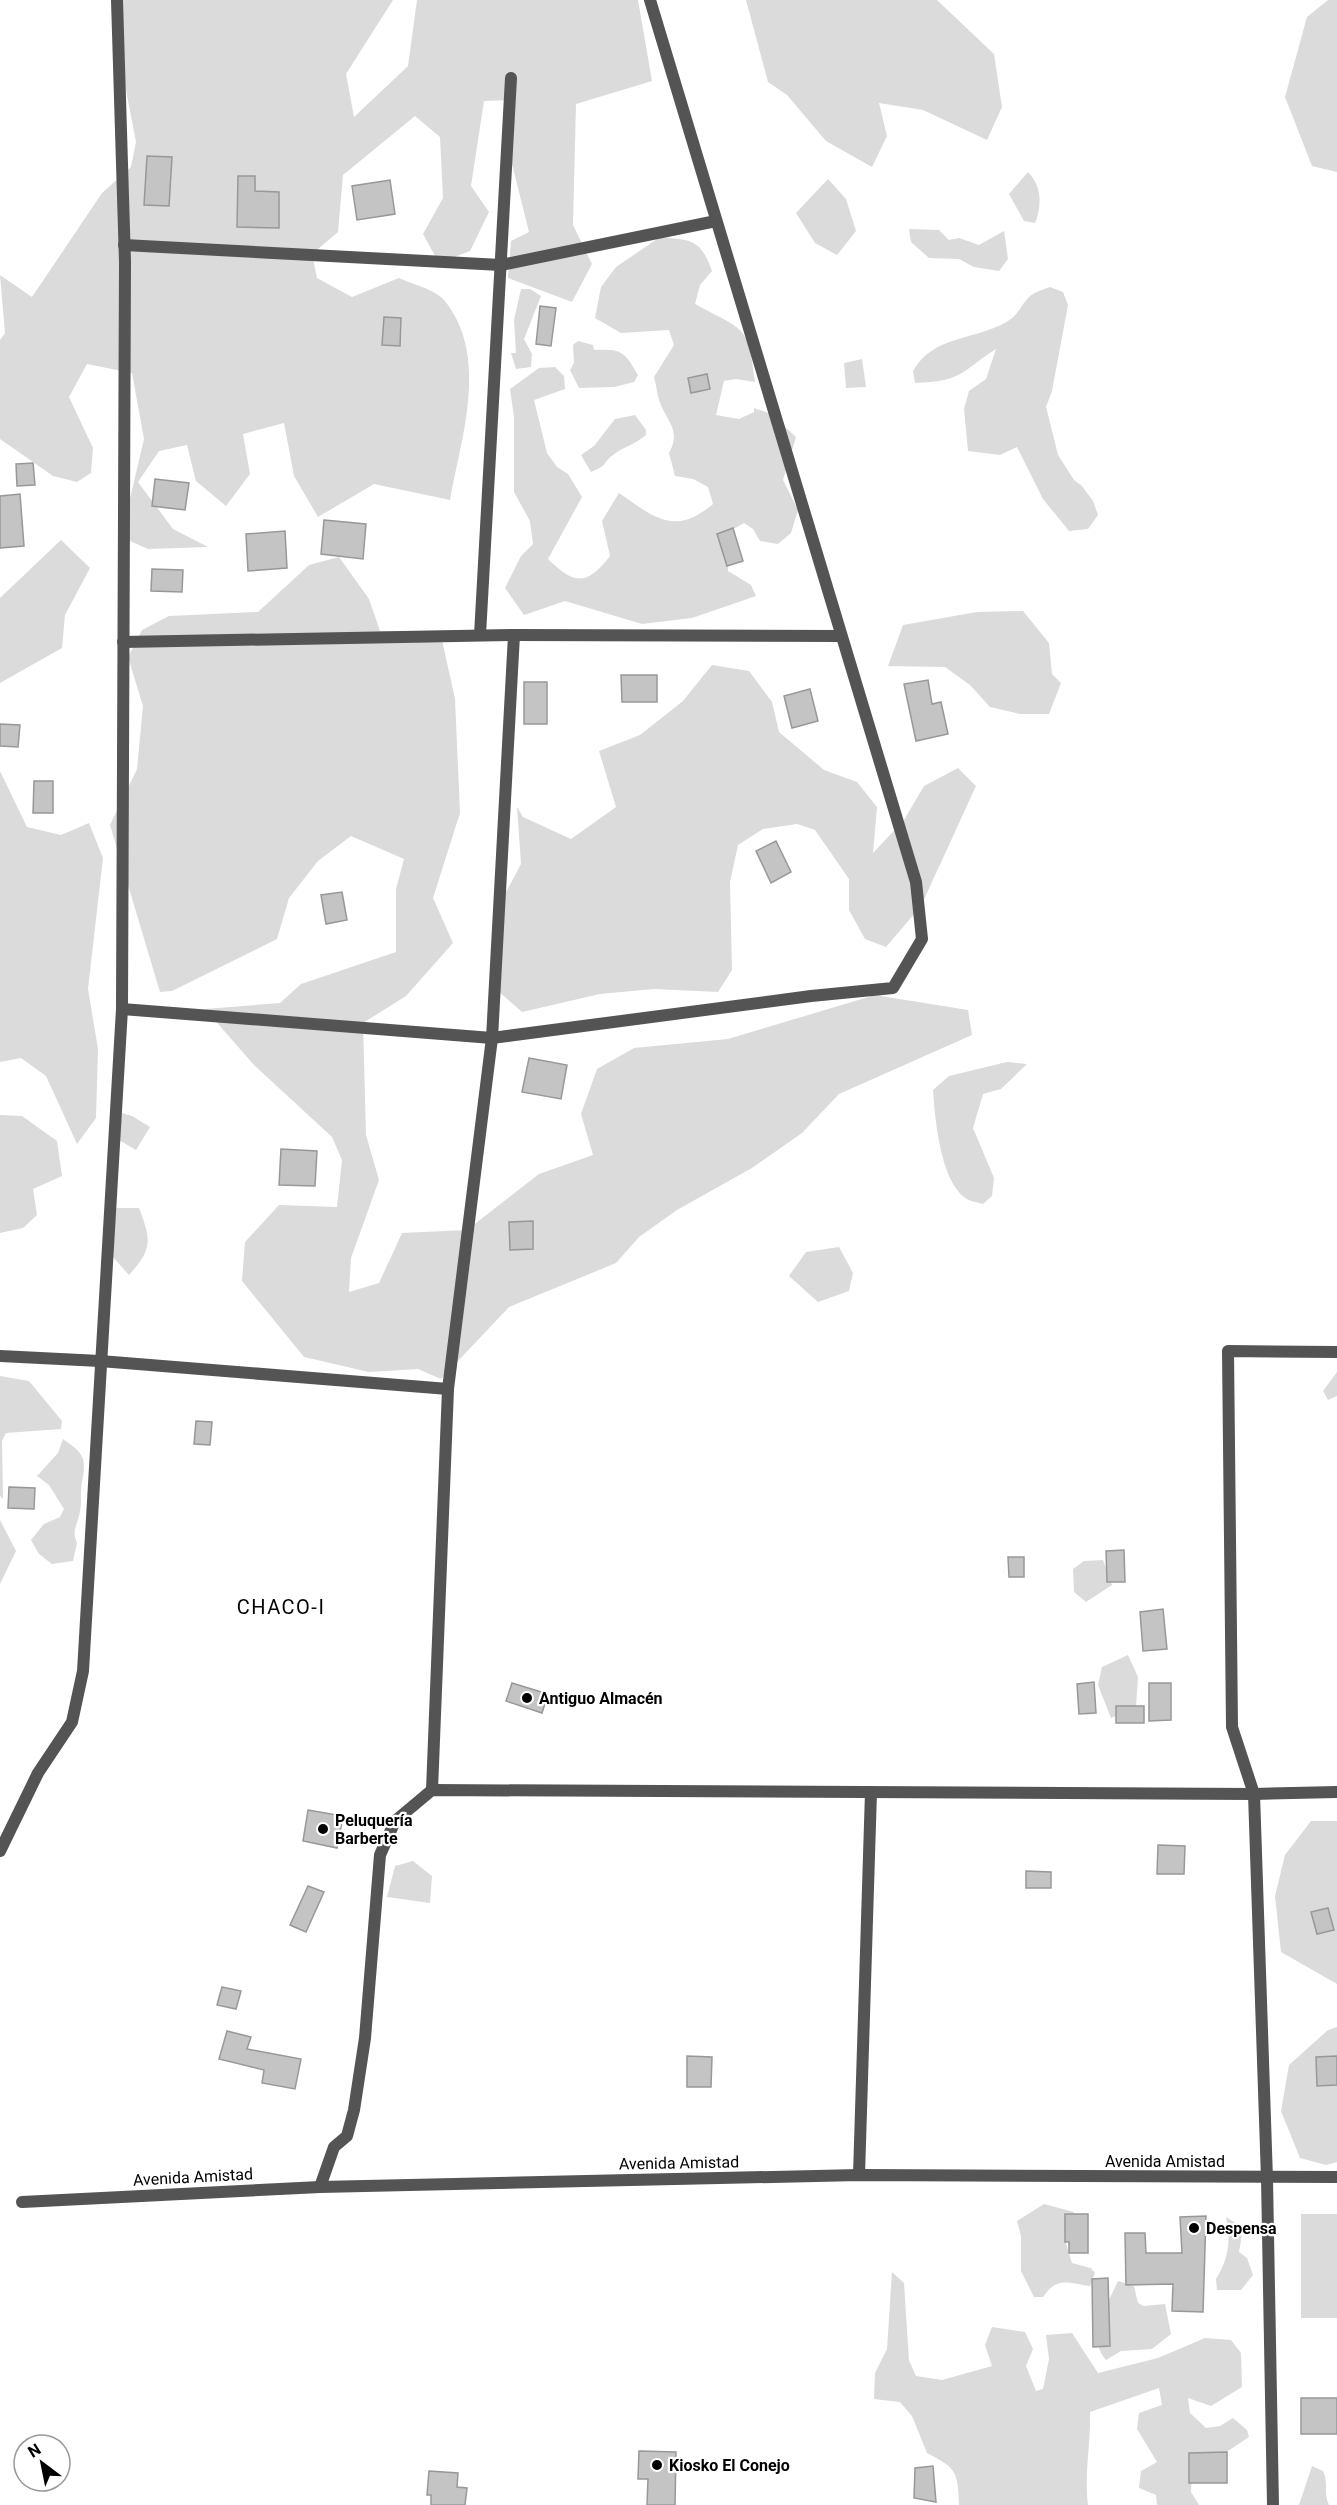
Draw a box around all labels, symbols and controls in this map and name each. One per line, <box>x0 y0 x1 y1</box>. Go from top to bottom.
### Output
district label: CHACO-I <box>237 1595 325 1619</box>
place label: Antiguo Almacén <box>539 1689 663 1708</box>
marker: Antiguo Almacén <box>520 1691 534 1705</box>
place label: Peluquería Barberte <box>335 1811 413 1848</box>
marker: Peluquería Barberte <box>316 1822 330 1836</box>
street label: Avenida Amistad <box>619 2152 739 2174</box>
street label: Avenida Amistad <box>1105 2152 1225 2171</box>
street label: Avenida Amistad <box>132 2164 254 2190</box>
place label: Despensa <box>1206 2219 1277 2238</box>
marker: Despensa <box>1187 2221 1201 2235</box>
north arrow <box>12 2433 72 2493</box>
text: N <box>24 2440 44 2462</box>
place label: Kiosko El Conejo <box>669 2456 790 2475</box>
marker: Kiosko El Conejo <box>650 2458 664 2472</box>

